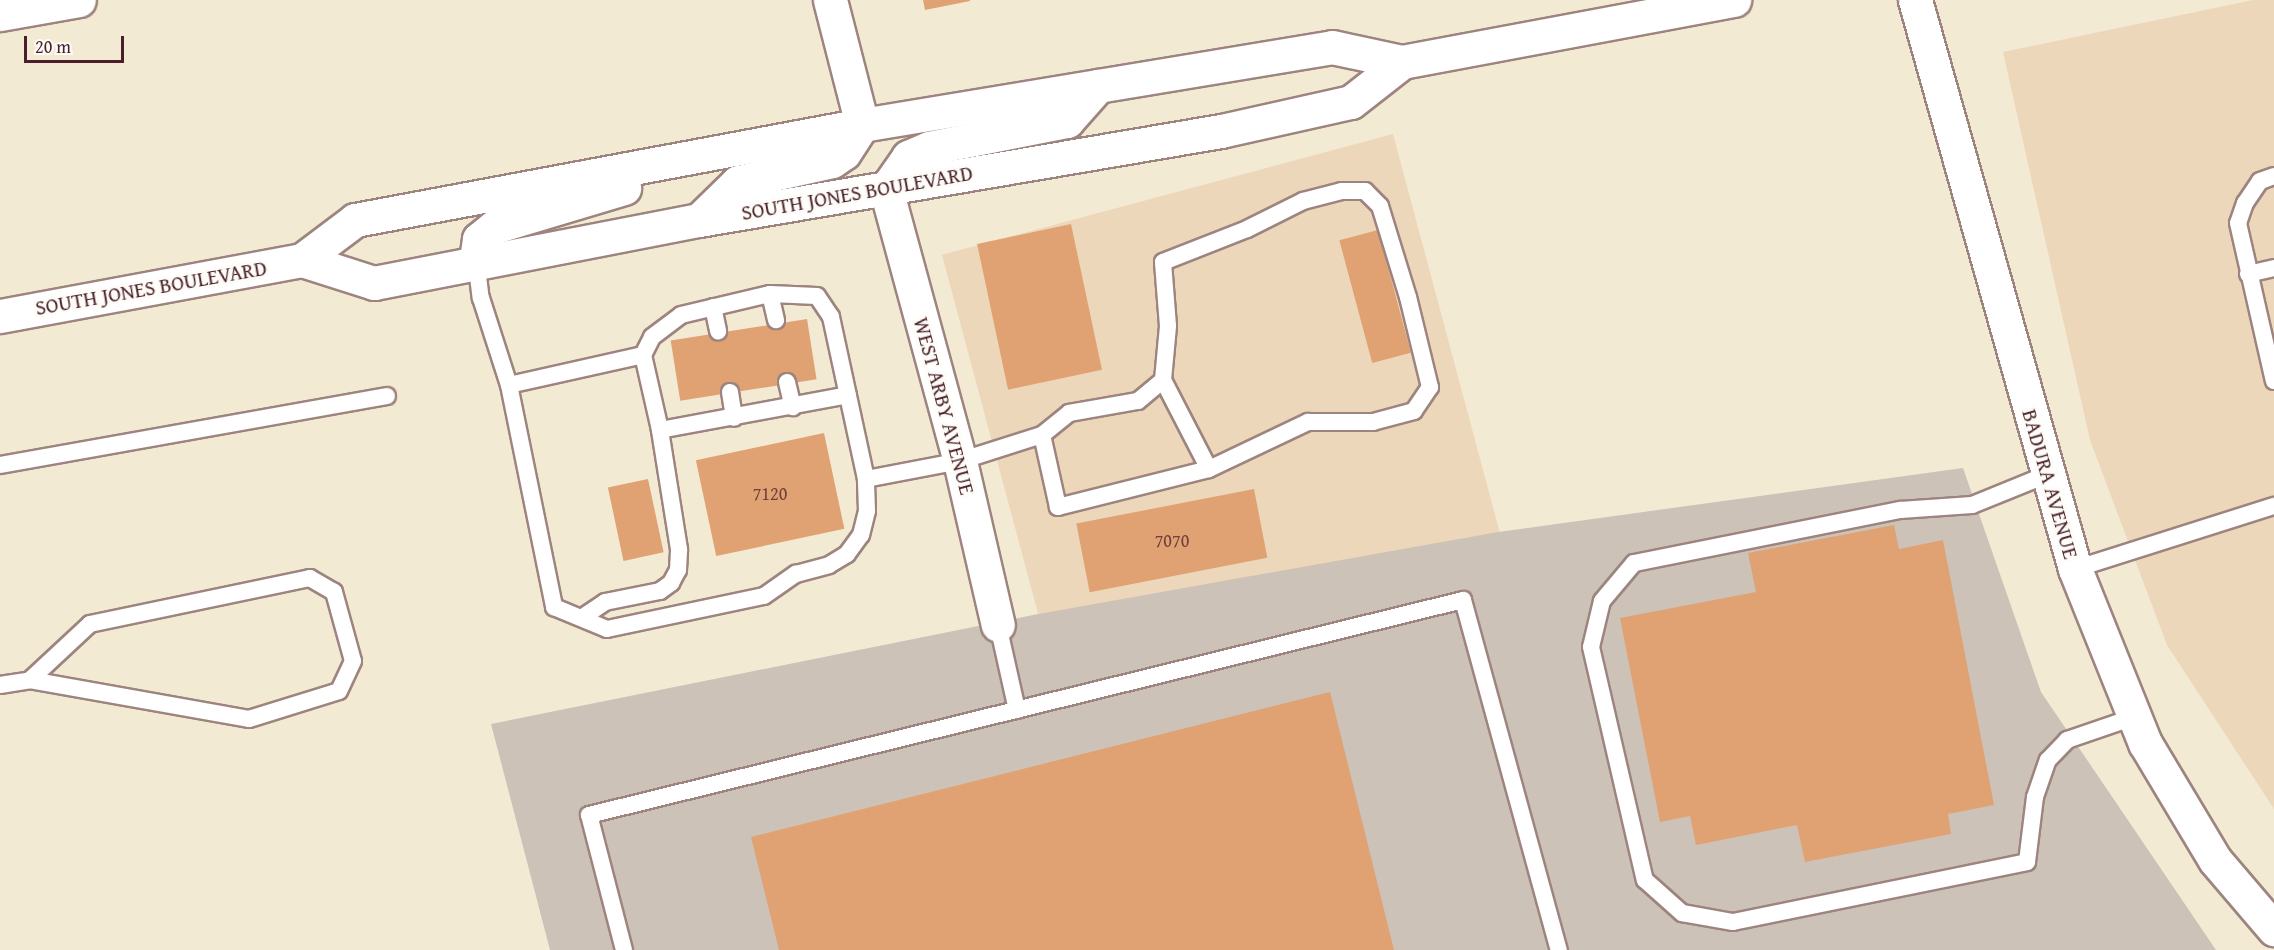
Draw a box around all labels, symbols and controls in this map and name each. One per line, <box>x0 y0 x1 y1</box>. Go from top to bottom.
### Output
scale bar <box>27 24 128 62</box>
text: 20 m <box>35 33 71 60</box>
street label: SOUTH JONES BOULEVARD <box>739 160 975 226</box>
street label: SOUTH JONES BOULEVARD <box>33 255 269 321</box>
street label: WEST ARBY AVENUE <box>908 314 980 498</box>
street label: BADURA AVENUE <box>2017 406 2083 562</box>
house number: 7120 <box>753 483 787 505</box>
house number: 7070 <box>1155 530 1189 552</box>

